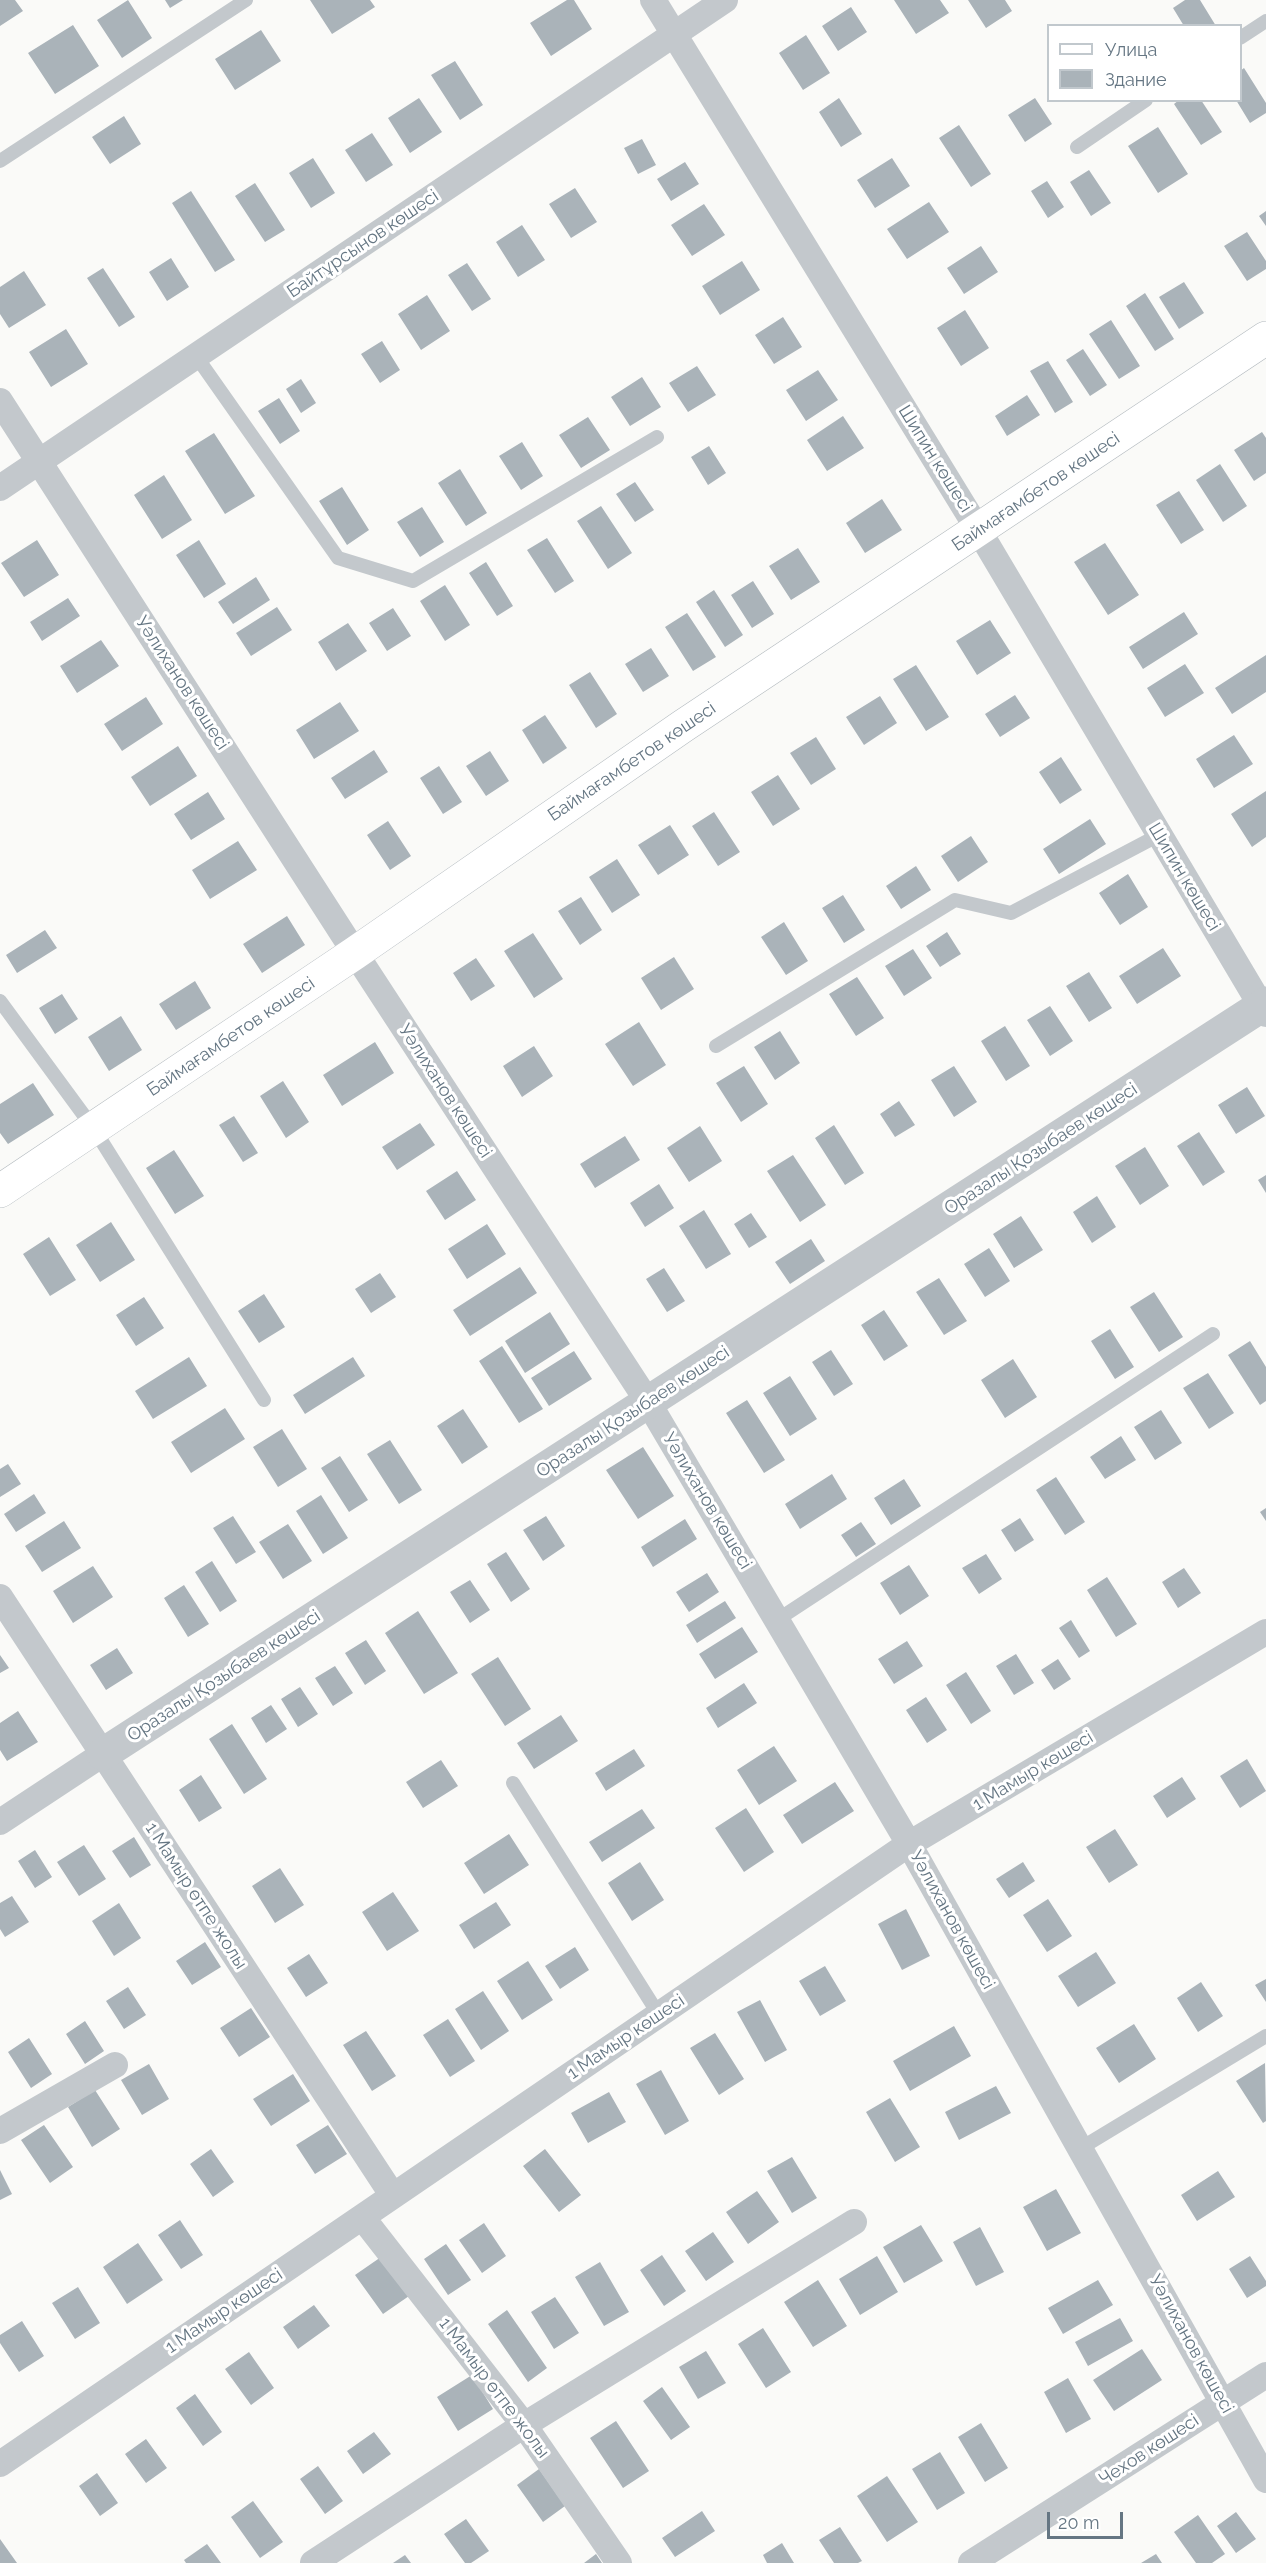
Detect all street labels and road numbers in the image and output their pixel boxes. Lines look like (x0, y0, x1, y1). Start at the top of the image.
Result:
street label: Байтұрсынов көшесі (283, 185, 443, 303)
street label: Шипин көшесі (893, 402, 977, 516)
street label: Баймағамбетов көшесі (948, 428, 1124, 556)
street label: Уәлиханов көшесі (131, 612, 233, 754)
street label: Баймағамбетов көшесі (544, 698, 720, 826)
street label: Шипин көшесі (1143, 819, 1225, 935)
street label: Баймағамбетов көшесі (143, 973, 319, 1101)
street label: Уәлиханов көшесі (394, 1020, 496, 1162)
street label: Оразалы Қозыбаев көшесі (940, 1078, 1142, 1220)
street label: Оразалы Қозыбаев көшесі (532, 1341, 734, 1483)
street label: Уәлиханов көшесі (658, 1429, 756, 1573)
street label: Оразалы Қозыбаев көшесі (123, 1605, 325, 1747)
street label: 1 Мамыр көшесі (969, 1727, 1097, 1815)
street label: 1 Мамыр өтпе жолы (141, 1819, 251, 1973)
street label: Уәлиханов көшесі (905, 1847, 999, 1993)
street label: 1 Мамыр көшесі (563, 1990, 689, 2084)
street label: 1 Мамыр көшесі (161, 2264, 287, 2358)
street label: Уәлиханов көшесі (1144, 2271, 1238, 2417)
street label: 1 Мамыр өтпе жолы (434, 2313, 554, 2463)
street label: Чехов көшесі (1095, 2410, 1203, 2490)

